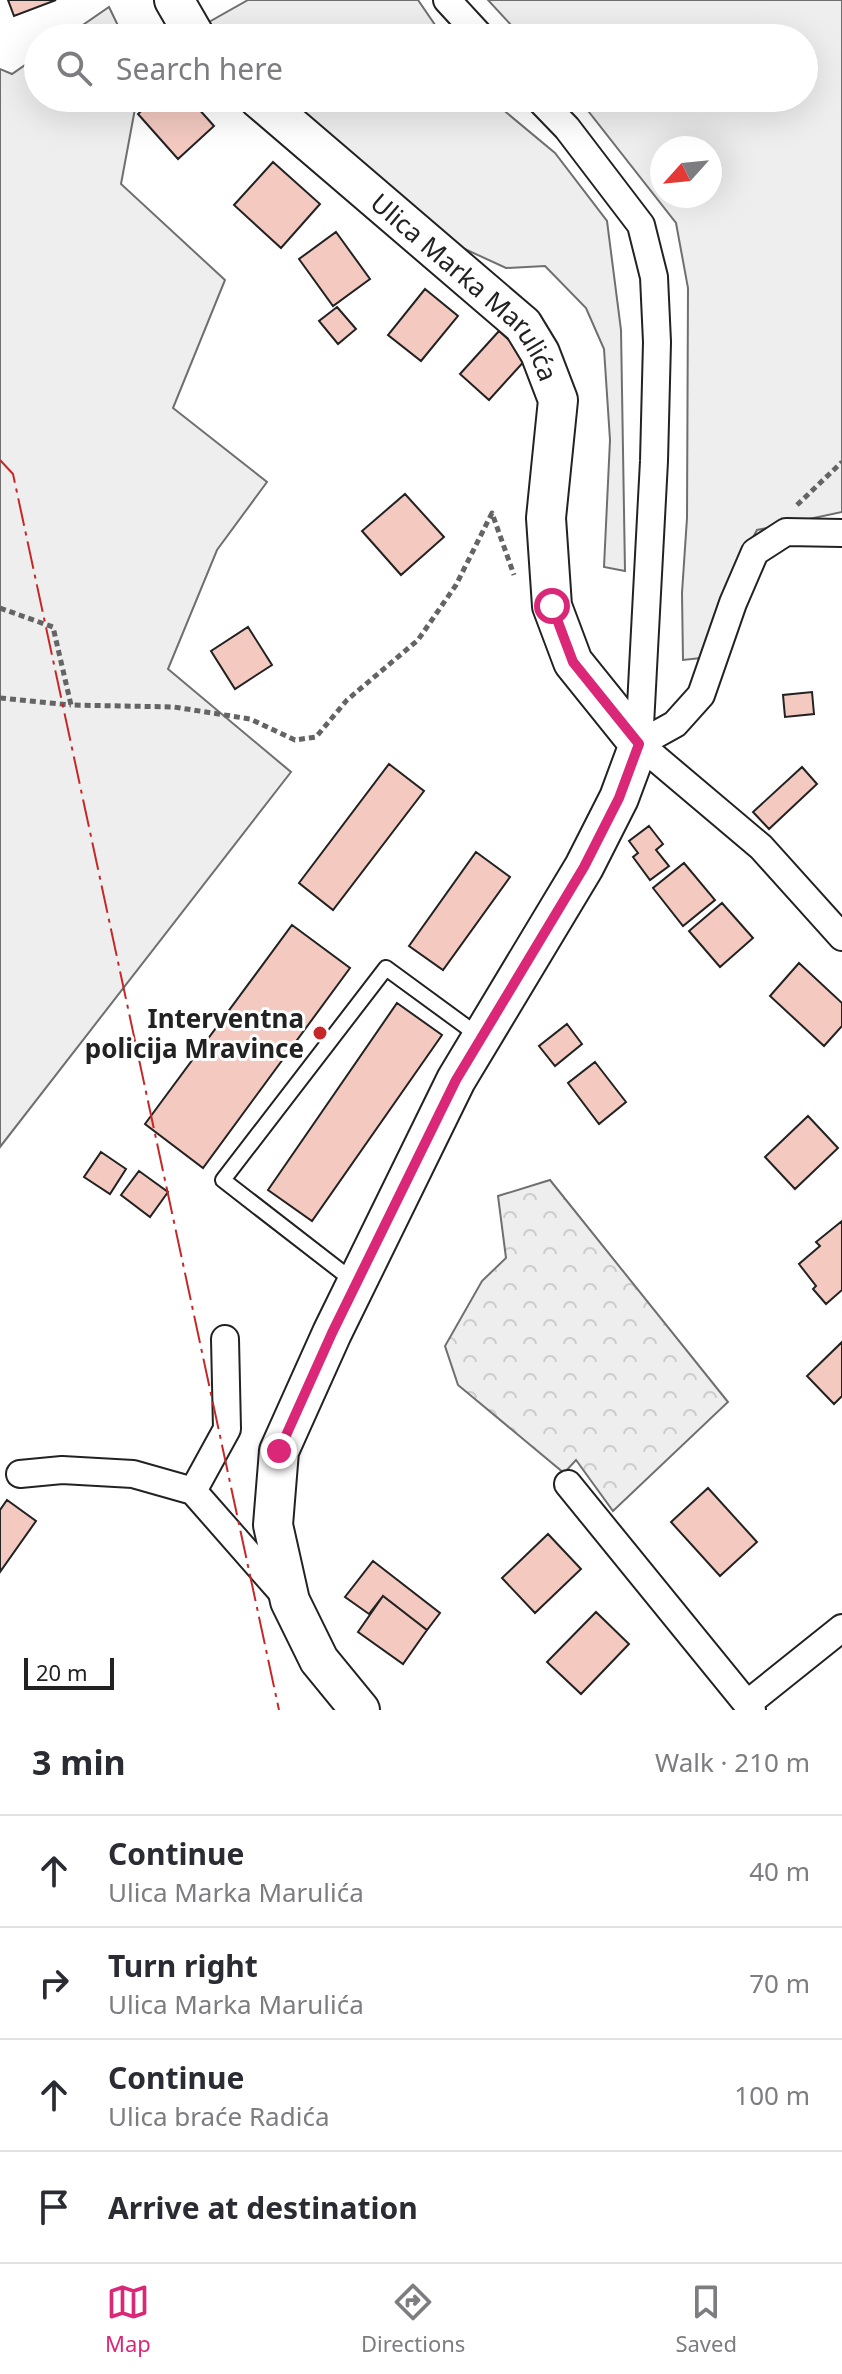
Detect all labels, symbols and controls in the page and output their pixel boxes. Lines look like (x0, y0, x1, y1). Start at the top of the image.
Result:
search box (24, 24, 818, 112)
icon: search (52, 46, 96, 90)
text: Search here (116, 48, 283, 89)
north arrow (650, 136, 722, 208)
street label: Ulica Marka Marulića (363, 185, 567, 386)
route start (534, 588, 570, 624)
place label: Interventna policija Mravince (85, 1000, 304, 1066)
marker: Interventna policija Mravince (311, 1024, 329, 1042)
route end (261, 1433, 297, 1469)
scale bar (24, 1654, 114, 1690)
text: 20 m (36, 1657, 87, 1687)
text: 3 min (32, 1739, 126, 1785)
text: Walk · 210 m (655, 1744, 810, 1780)
text: Continue (108, 1833, 244, 1874)
icon: ahead (32, 1849, 76, 1893)
text: 40 m (749, 1853, 810, 1889)
text: Ulica Marka Marulića (108, 1874, 364, 1910)
text: Turn right (108, 1945, 258, 1986)
icon: right (32, 1961, 76, 2005)
text: 70 m (749, 1965, 810, 2001)
text: Ulica Marka Marulića (108, 1986, 364, 2022)
text: Continue (108, 2057, 244, 2098)
icon: ahead (32, 2073, 76, 2117)
text: 100 m (734, 2077, 810, 2113)
text: Ulica braće Radića (108, 2098, 329, 2134)
icon: arrive (32, 2185, 76, 2229)
text: Arrive at destination (108, 2187, 418, 2228)
tab: Map (105, 2280, 151, 2358)
tab: Directions (361, 2280, 465, 2358)
tab: Saved (675, 2280, 737, 2358)

